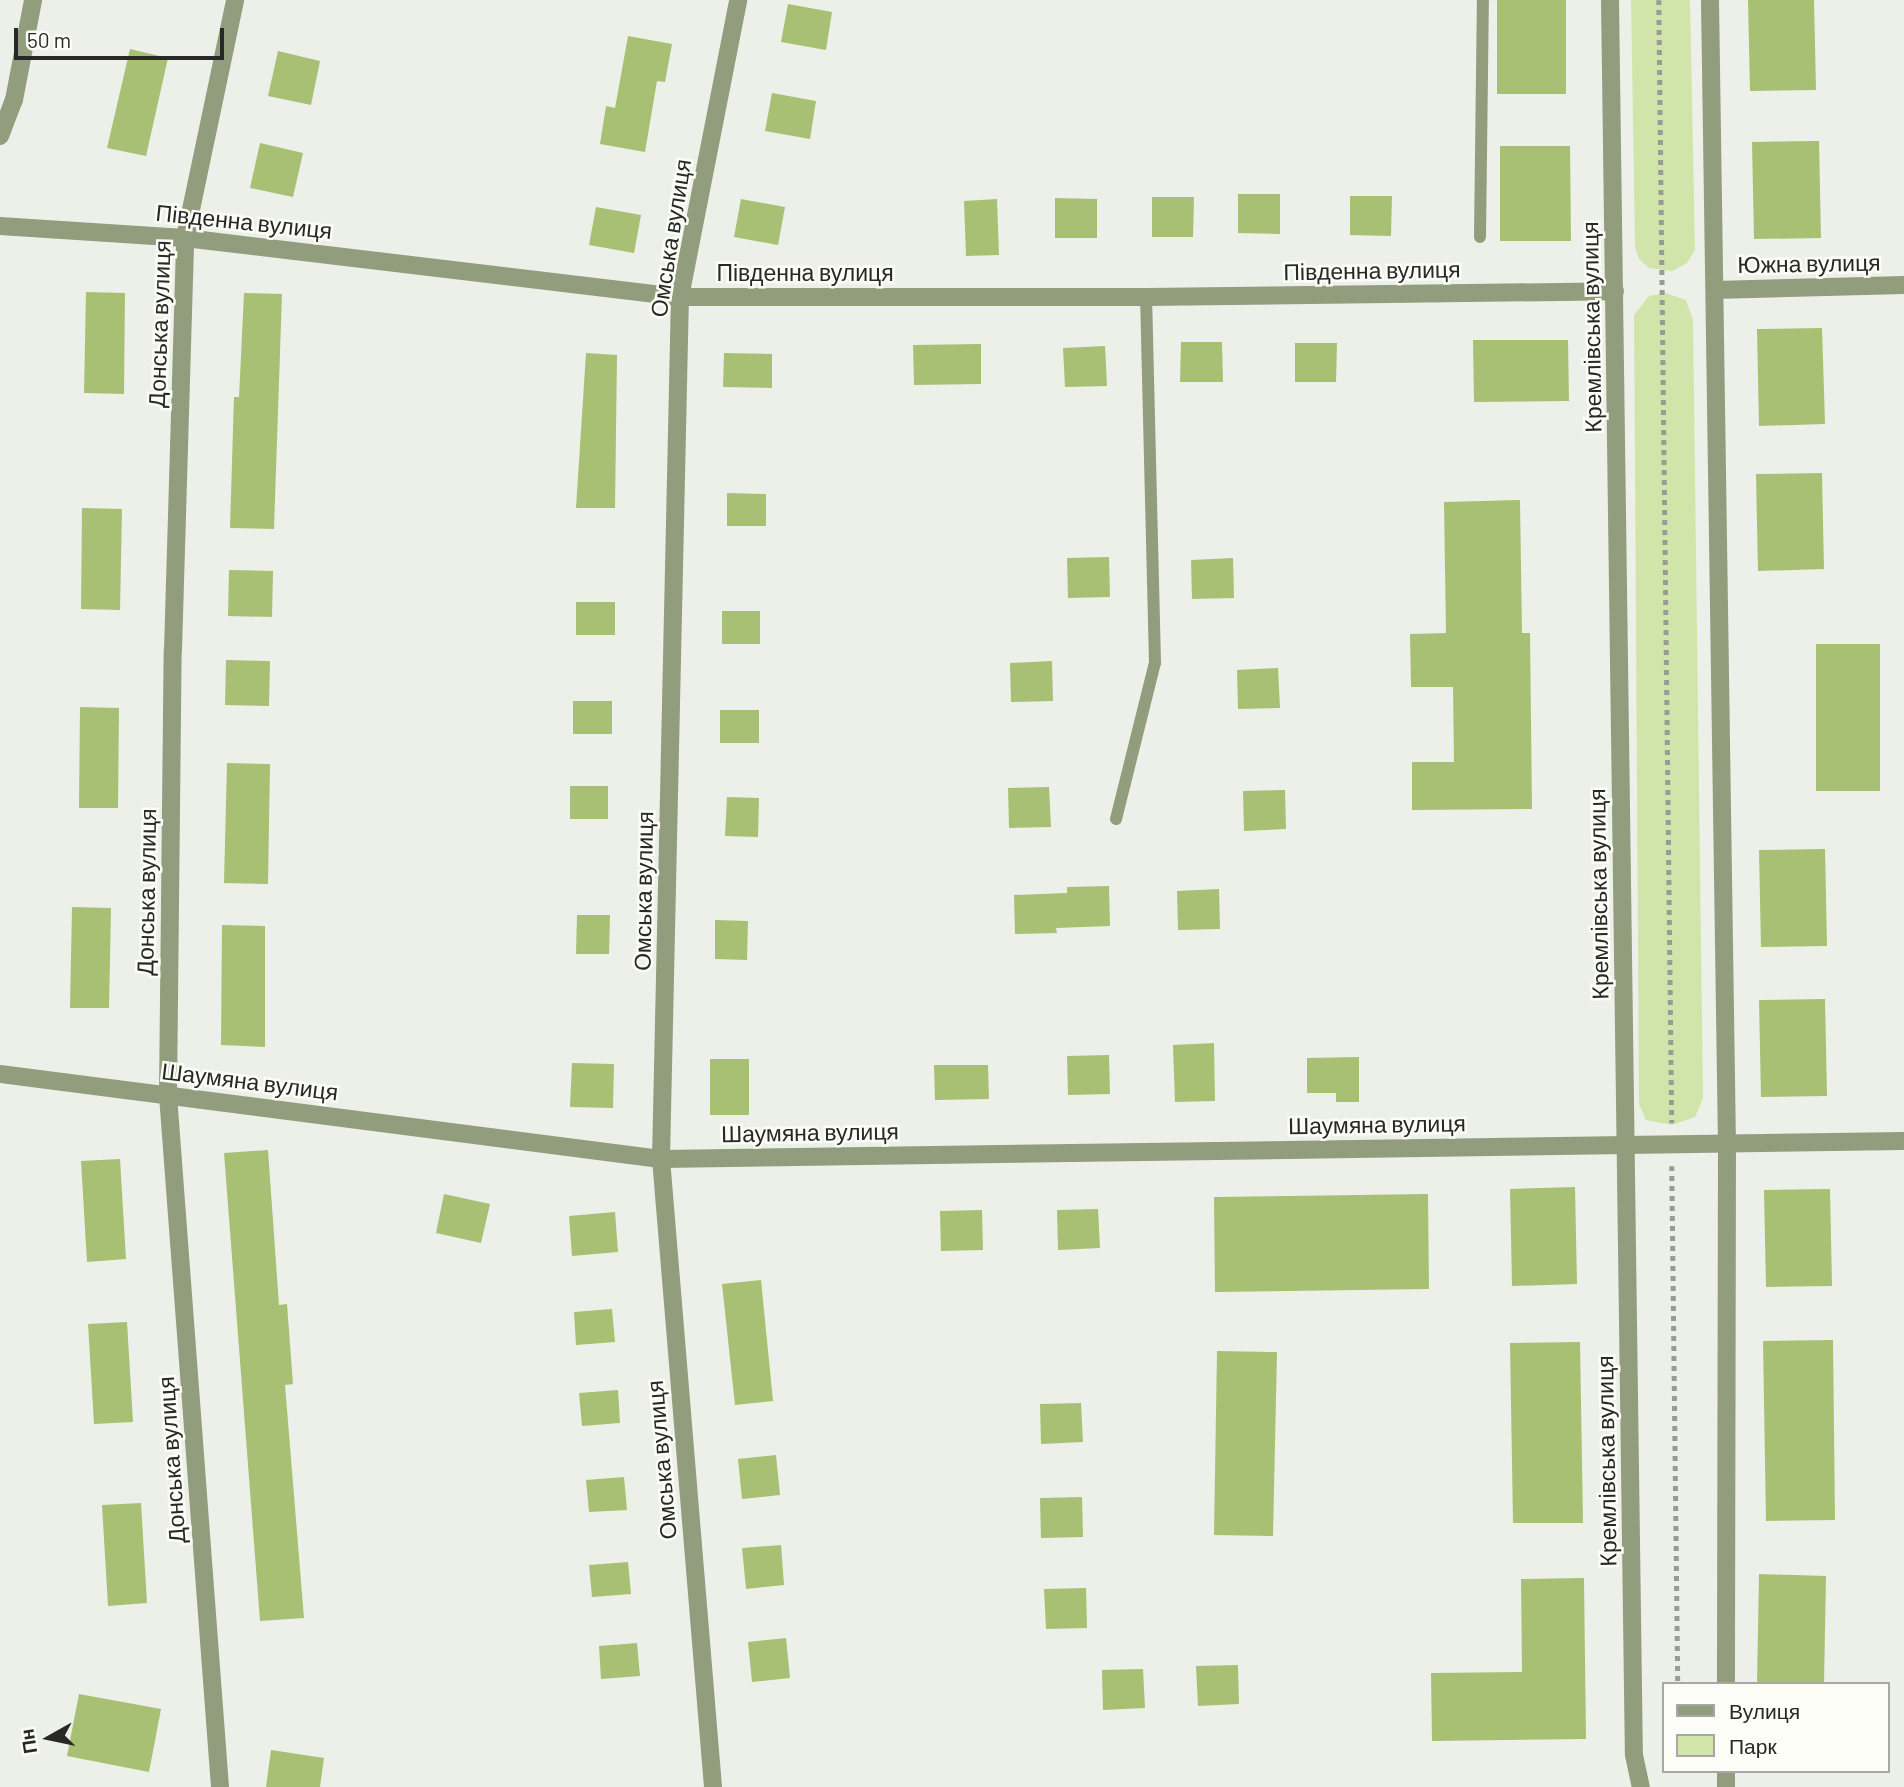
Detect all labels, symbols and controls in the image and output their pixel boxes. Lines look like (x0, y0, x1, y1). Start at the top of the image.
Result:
scale bar (18, 14, 228, 58)
text: 50 m (27, 27, 71, 52)
street label: Омська вулиця (644, 157, 696, 319)
street label: Південна вулиця (154, 198, 334, 244)
street label: Кремлівська вулиця (1575, 221, 1607, 433)
street label: Донська вулиця (142, 240, 176, 408)
street label: Южна вулиця (1737, 248, 1881, 278)
street label: Південна вулиця (1283, 255, 1461, 285)
street label: Південна вулиця (716, 258, 894, 286)
street label: Кремлівська вулиця (1582, 788, 1614, 1000)
street label: Донська вулиця (131, 808, 161, 976)
street label: Омська вулиця (628, 811, 658, 971)
street label: Шаумяна вулиця (160, 1056, 340, 1106)
street label: Шаумяна вулиця (1288, 1109, 1466, 1139)
street label: Шаумяна вулиця (721, 1117, 899, 1147)
street label: Кремлівська вулиця (1590, 1355, 1622, 1567)
street label: Донська вулиця (151, 1376, 191, 1544)
street label: Омська вулиця (640, 1379, 682, 1541)
legend (1662, 1682, 1890, 1773)
text: Вулиця (1729, 1698, 1800, 1723)
north arrow (14, 1703, 84, 1773)
text: Пн (14, 1727, 41, 1756)
text: Парк (1729, 1733, 1777, 1758)

